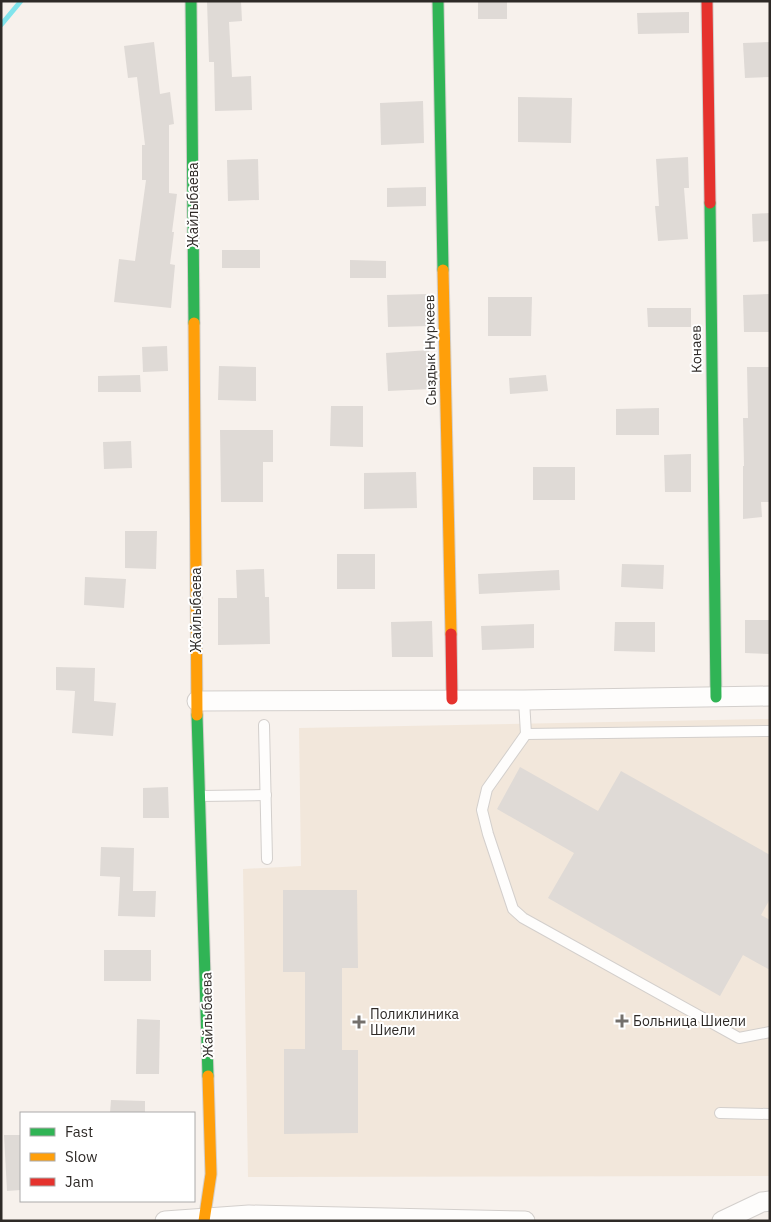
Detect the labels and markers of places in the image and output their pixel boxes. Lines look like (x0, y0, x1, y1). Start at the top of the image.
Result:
place label: Поликлиника Шиели (370, 1005, 459, 1039)
place label: Больница Шиели (633, 1012, 746, 1030)
marker: Больница Шиели (615, 1014, 629, 1028)
marker: Поликлиника Шиели (352, 1015, 366, 1029)

